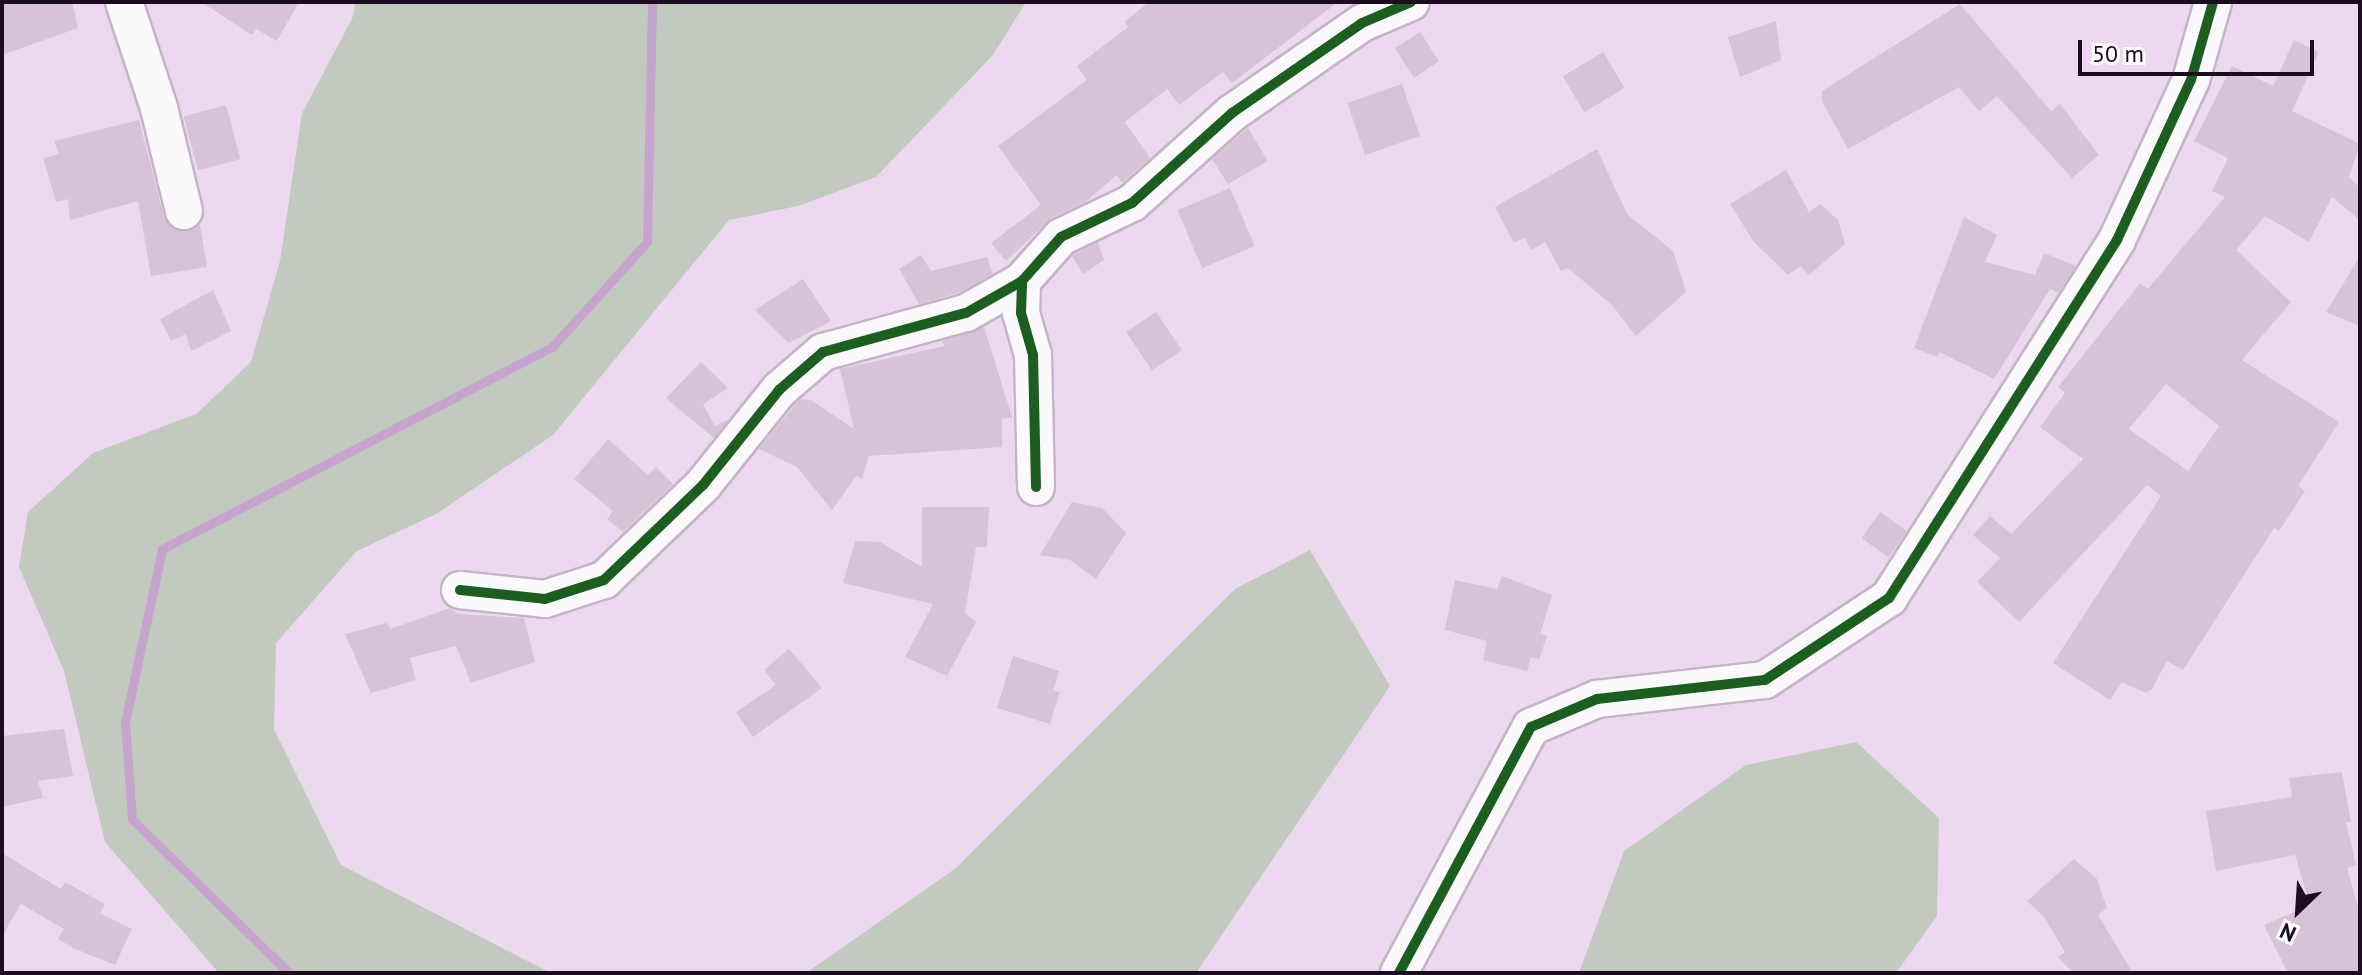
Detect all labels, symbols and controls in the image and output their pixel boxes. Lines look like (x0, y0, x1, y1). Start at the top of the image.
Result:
scale bar (2082, 24, 2318, 74)
text: 50 m (2092, 38, 2144, 69)
north arrow (2258, 871, 2338, 951)
text: N (2275, 917, 2300, 948)

